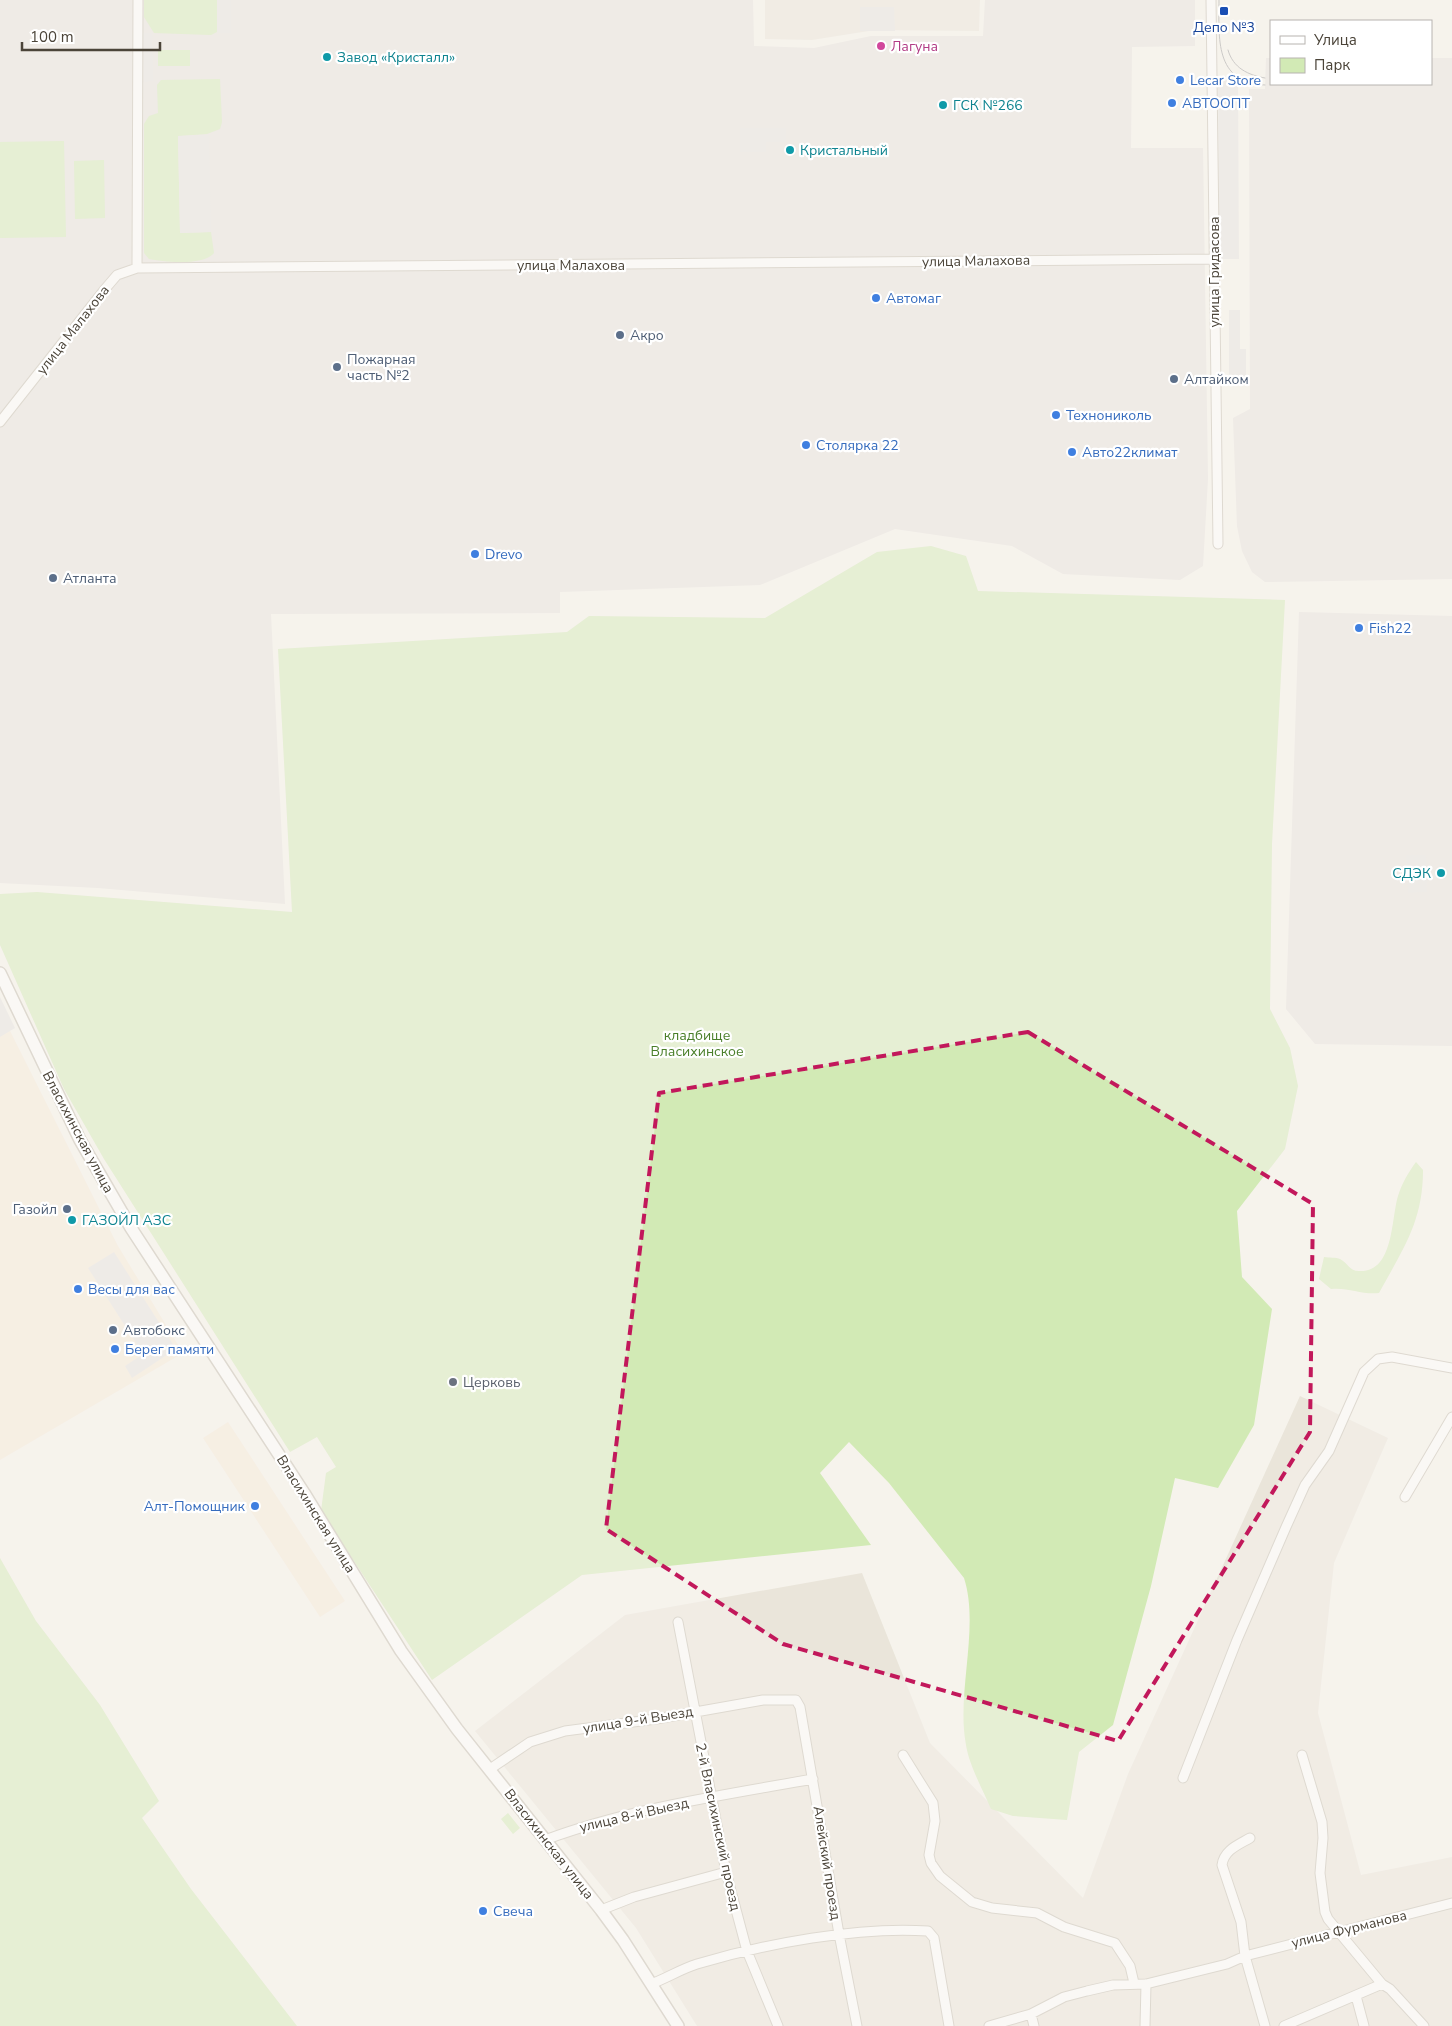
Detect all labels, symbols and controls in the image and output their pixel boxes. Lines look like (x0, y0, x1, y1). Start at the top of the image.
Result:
marker: Депо №3 (1218, 5, 1230, 17)
place label: Депо №3 (1193, 18, 1255, 37)
scale bar (22, 20, 160, 52)
legend (1270, 20, 1432, 85)
text: 100 m (30, 27, 74, 47)
text: Улица (1313, 30, 1357, 50)
place label: Лагуна (891, 37, 938, 56)
marker: Лагуна (875, 40, 887, 52)
place label: Завод «Кристалл» (337, 48, 455, 67)
marker: Завод «Кристалл» (321, 51, 333, 63)
text: Парк (1314, 55, 1350, 75)
place label: Lecar Store (1190, 71, 1261, 90)
marker: Lecar Store (1174, 74, 1186, 86)
place label: АВТООПТ (1182, 94, 1250, 113)
place label: ГСК №266 (953, 96, 1023, 115)
marker: АВТООПТ (1166, 97, 1178, 109)
marker: ГСК №266 (937, 99, 949, 111)
place label: Кристальный (800, 141, 888, 160)
marker: Кристальный (784, 144, 796, 156)
street label: улица Гридасова (1205, 216, 1224, 328)
street label: улица Малахова (922, 251, 1030, 271)
street label: улица Малахова (517, 256, 625, 275)
street label: улица Малахова (32, 282, 114, 378)
place label: Автомаг (886, 289, 941, 308)
marker: Автомаг (870, 292, 882, 304)
place label: Акро (630, 326, 664, 345)
marker: Акро (614, 329, 626, 341)
place label: Пожарная часть №2 (347, 350, 416, 385)
marker: Пожарная часть №2 (331, 361, 343, 373)
place label: Алтайком (1184, 370, 1249, 389)
marker: Алтайком (1168, 373, 1180, 385)
place label: Технониколь (1066, 406, 1152, 425)
marker: Технониколь (1050, 409, 1062, 421)
place label: Столярка 22 (816, 436, 899, 455)
marker: Столярка 22 (800, 439, 812, 451)
place label: Авто22климат (1082, 443, 1178, 462)
marker: Авто22климат (1066, 446, 1078, 458)
place label: Drevo (485, 545, 523, 564)
marker: Drevo (469, 548, 481, 560)
place label: Атланта (63, 569, 117, 588)
marker: Атланта (47, 572, 59, 584)
place label: Fish22 (1369, 619, 1411, 638)
marker: Fish22 (1353, 622, 1365, 634)
place label: СДЭК (1392, 864, 1431, 883)
marker: СДЭК (1435, 867, 1447, 879)
park label: кладбище Власихинское (650, 1026, 744, 1061)
street label: Власихинская улица (38, 1068, 118, 1196)
place label: Газойл (13, 1200, 57, 1219)
marker: Газойл (61, 1203, 73, 1215)
place label: ГАЗОЙЛ АЗС (82, 1211, 171, 1230)
marker: ГАЗОЙЛ АЗС (66, 1214, 78, 1226)
place label: Весы для вас (88, 1280, 175, 1299)
marker: Весы для вас (72, 1283, 84, 1295)
place label: Автобокс (123, 1321, 185, 1340)
marker: Автобокс (107, 1324, 119, 1336)
place label: Берег памяти (125, 1340, 214, 1359)
marker: Берег памяти (109, 1343, 121, 1355)
place label: Церковь (463, 1373, 520, 1392)
marker: Церковь (447, 1376, 459, 1388)
street label: Власихинская улица (272, 1452, 360, 1576)
place label: Алт-Помощник (144, 1497, 246, 1516)
marker: Алт-Помощник (249, 1500, 261, 1512)
street label: улица 9-й Выезд (581, 1702, 695, 1738)
street label: 2-й Власихинский проезд (691, 1741, 745, 1913)
street label: Власихинская улица (500, 1785, 598, 1903)
street label: улица 8-й Выезд (578, 1793, 690, 1837)
street label: Алейский проезд (809, 1805, 845, 1921)
place label: Свеча (493, 1902, 533, 1921)
marker: Свеча (477, 1905, 489, 1917)
street label: улица Фурманова (1289, 1905, 1409, 1953)

